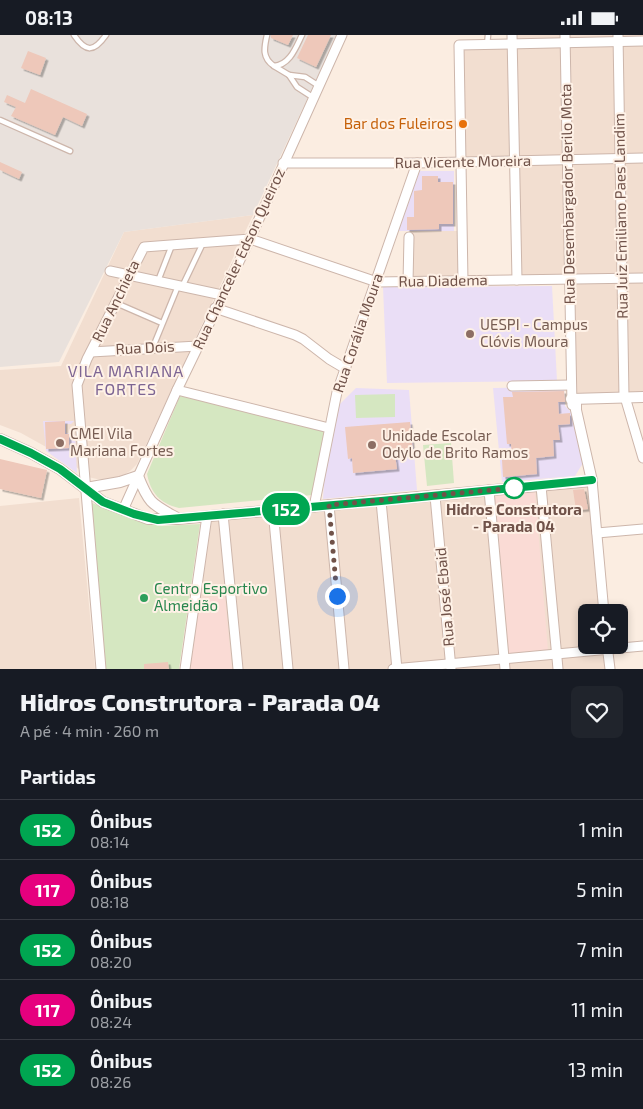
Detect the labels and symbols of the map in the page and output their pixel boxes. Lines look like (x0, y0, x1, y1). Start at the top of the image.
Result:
street label: Rua Desembargador Berilo Mota (556, 84, 578, 305)
street label: Rua Juiz Emiliano Paes Landim (609, 113, 631, 319)
place label: Bar dos Fuleiros (344, 114, 453, 132)
marker: Bar dos Fuleiros (457, 118, 469, 130)
street label: Rua Vicente Moreira (395, 151, 531, 171)
street label: Rua Chanceler Edson Queiroz (188, 165, 289, 353)
street label: Rua Anchieta (88, 257, 143, 344)
street label: Rua Diadema (398, 270, 488, 290)
street label: Rua Corália Moura (328, 271, 386, 395)
place label: UESPI - Campus Clóvis Moura (480, 315, 588, 350)
marker: UESPI - Campus Clóvis Moura (464, 328, 476, 340)
street label: Rua Dois (115, 336, 175, 358)
district label: VILA MARIANA FORTES (68, 361, 184, 398)
place label: CMEI Vila Mariana Fortes (70, 424, 173, 459)
place label: Unidade Escolar Odylo de Brito Ramos (382, 426, 528, 461)
marker: CMEI Vila Mariana Fortes (54, 437, 66, 449)
marker: Unidade Escolar Odylo de Brito Ramos (366, 439, 378, 451)
marker: Hidros Construtora - Parada 04 (503, 477, 525, 499)
line badge: 152 (257, 493, 315, 525)
place label: Hidros Construtora - Parada 04 (446, 500, 582, 535)
street label: Rua José Ebaid (431, 547, 457, 647)
place label: Centro Esportivo Almeidão (154, 579, 268, 614)
your location (325, 584, 350, 609)
marker: Centro Esportivo Almeidão (138, 592, 150, 604)

